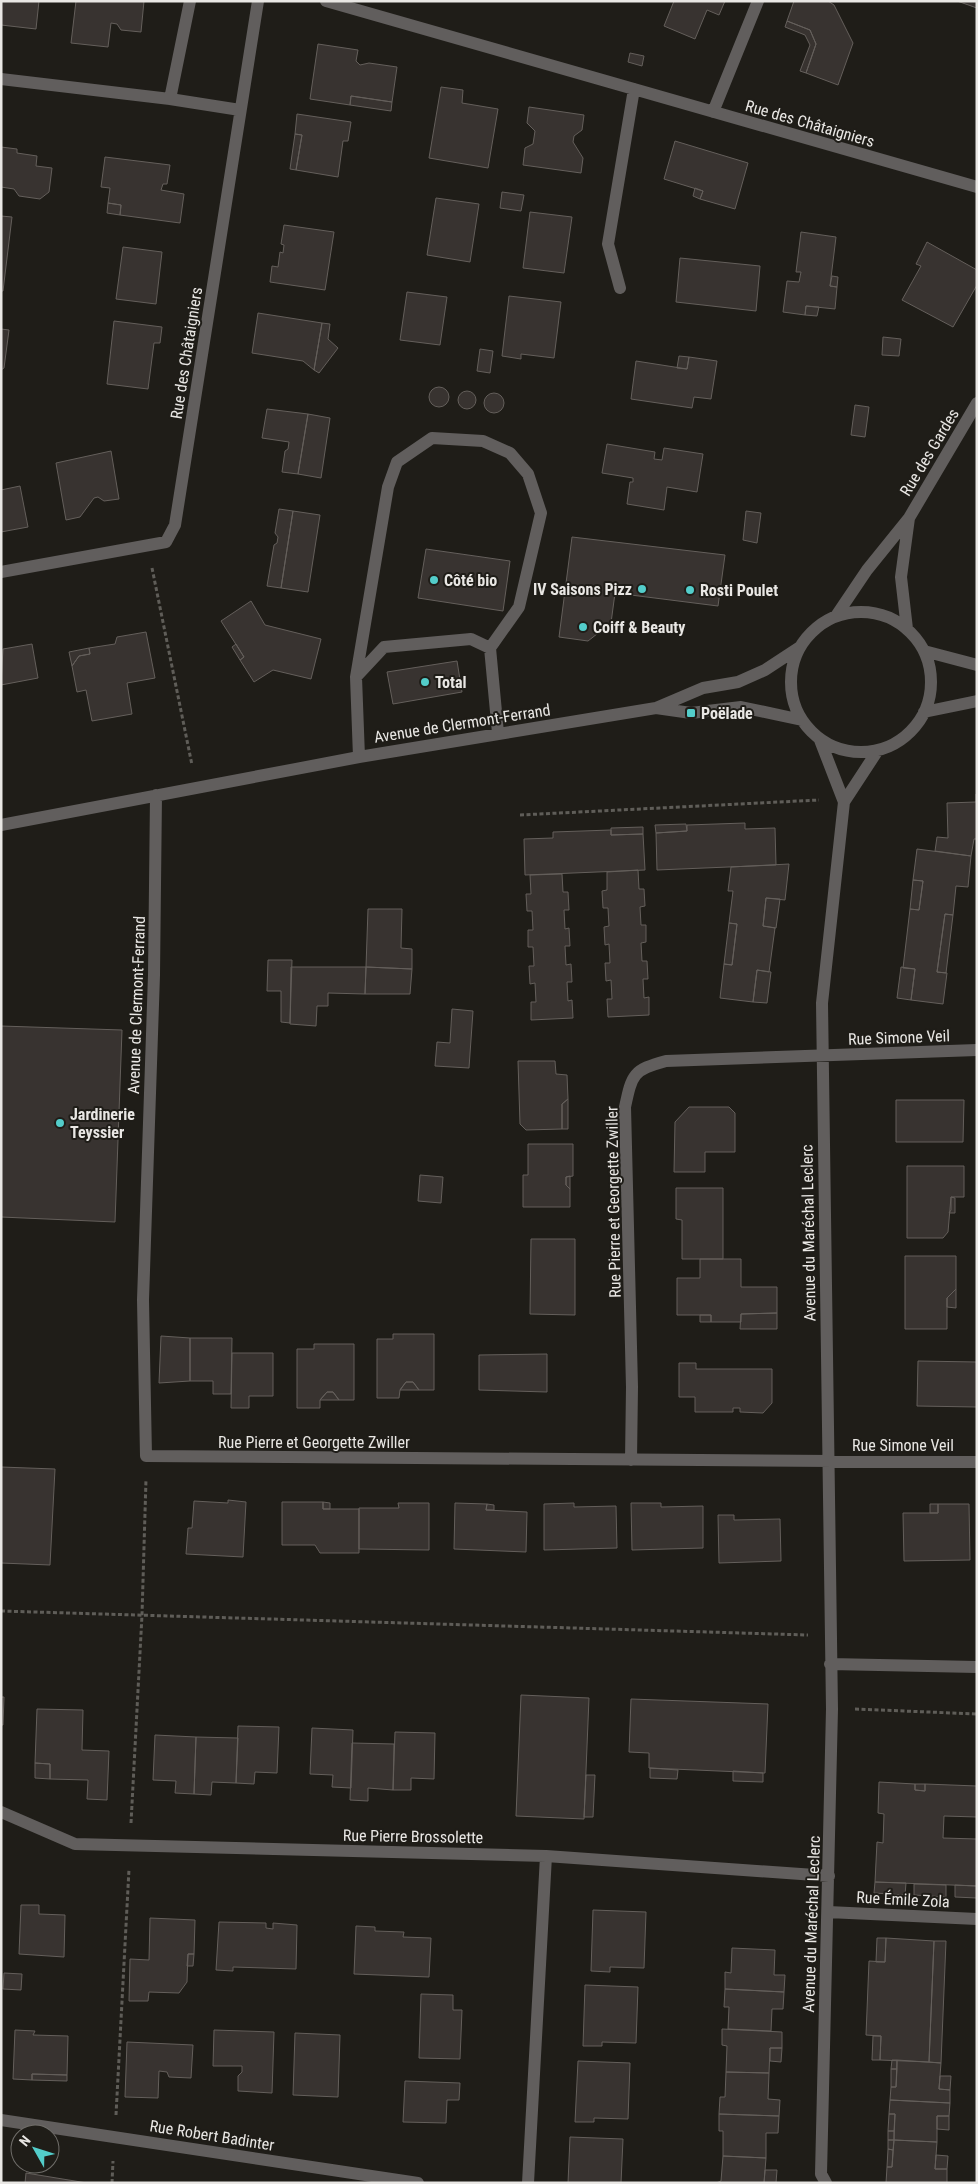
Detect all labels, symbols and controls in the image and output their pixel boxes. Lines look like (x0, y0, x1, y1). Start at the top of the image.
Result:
street label: Rue des Châtaigniers (743, 96, 877, 151)
street label: Rue des Châtaigniers (167, 286, 206, 420)
street label: Rue des Gardes (896, 405, 963, 499)
place label: Côté bio (444, 571, 497, 590)
marker: Côté bio (428, 574, 440, 586)
place label: IV Saisons Pizz (533, 580, 632, 599)
place label: Rosti Poulet (700, 581, 778, 600)
marker: IV Saisons Pizz (636, 583, 648, 595)
marker: Rosti Poulet (684, 584, 696, 596)
place label: Coiff & Beauty (593, 618, 685, 637)
marker: Coiff & Beauty (577, 621, 589, 633)
place label: Total (435, 673, 467, 692)
marker: Total (419, 676, 431, 688)
street label: Avenue de Clermont-Ferrand (373, 700, 552, 747)
place label: Poëlade (701, 704, 753, 723)
marker: Poëlade (685, 707, 697, 719)
street label: Avenue de Clermont-Ferrand (124, 916, 149, 1094)
street label: Rue Simone Veil (848, 1026, 950, 1049)
place label: Jardinerie Teyssier (70, 1105, 135, 1142)
street label: Rue Pierre et Georgette Zwiller (602, 1106, 625, 1298)
marker: Jardinerie Teyssier (54, 1117, 66, 1129)
street label: Avenue du Maréchal Leclerc (797, 1144, 820, 1322)
street label: Rue Pierre et Georgette Zwiller (218, 1433, 410, 1452)
street label: Rue Simone Veil (852, 1436, 954, 1455)
street label: Rue Pierre Brossolette (343, 1826, 483, 1847)
street label: Avenue du Maréchal Leclerc (799, 1835, 824, 2013)
street label: Rue Émile Zola (856, 1888, 950, 1911)
street label: Rue Robert Badinter (148, 2116, 276, 2155)
north arrow (10, 2124, 60, 2174)
text: N (16, 2132, 34, 2149)

